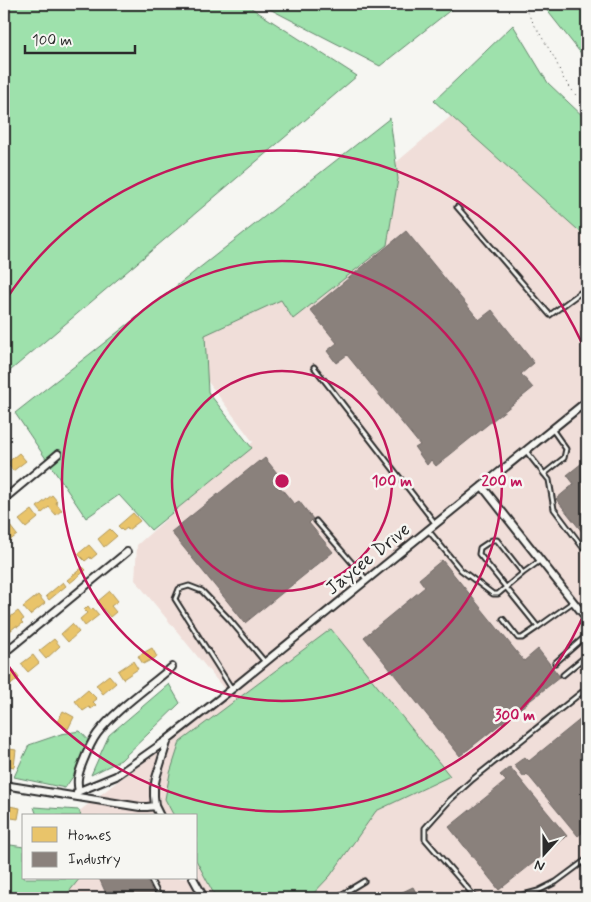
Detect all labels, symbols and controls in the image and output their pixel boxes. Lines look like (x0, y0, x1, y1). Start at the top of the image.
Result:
scale bar (25, 22, 135, 54)
text: 100 m (32, 31, 72, 51)
centre of rings (273, 472, 291, 490)
text: 100 m (372, 472, 412, 492)
text: 200 m (482, 472, 523, 492)
street label: Jaycee Drive (320, 517, 416, 601)
text: 300 m (495, 706, 535, 726)
legend (22, 814, 198, 880)
text: Homes (68, 826, 111, 846)
north arrow (518, 830, 568, 880)
text: Industry (68, 850, 121, 870)
text: N (532, 855, 547, 875)

